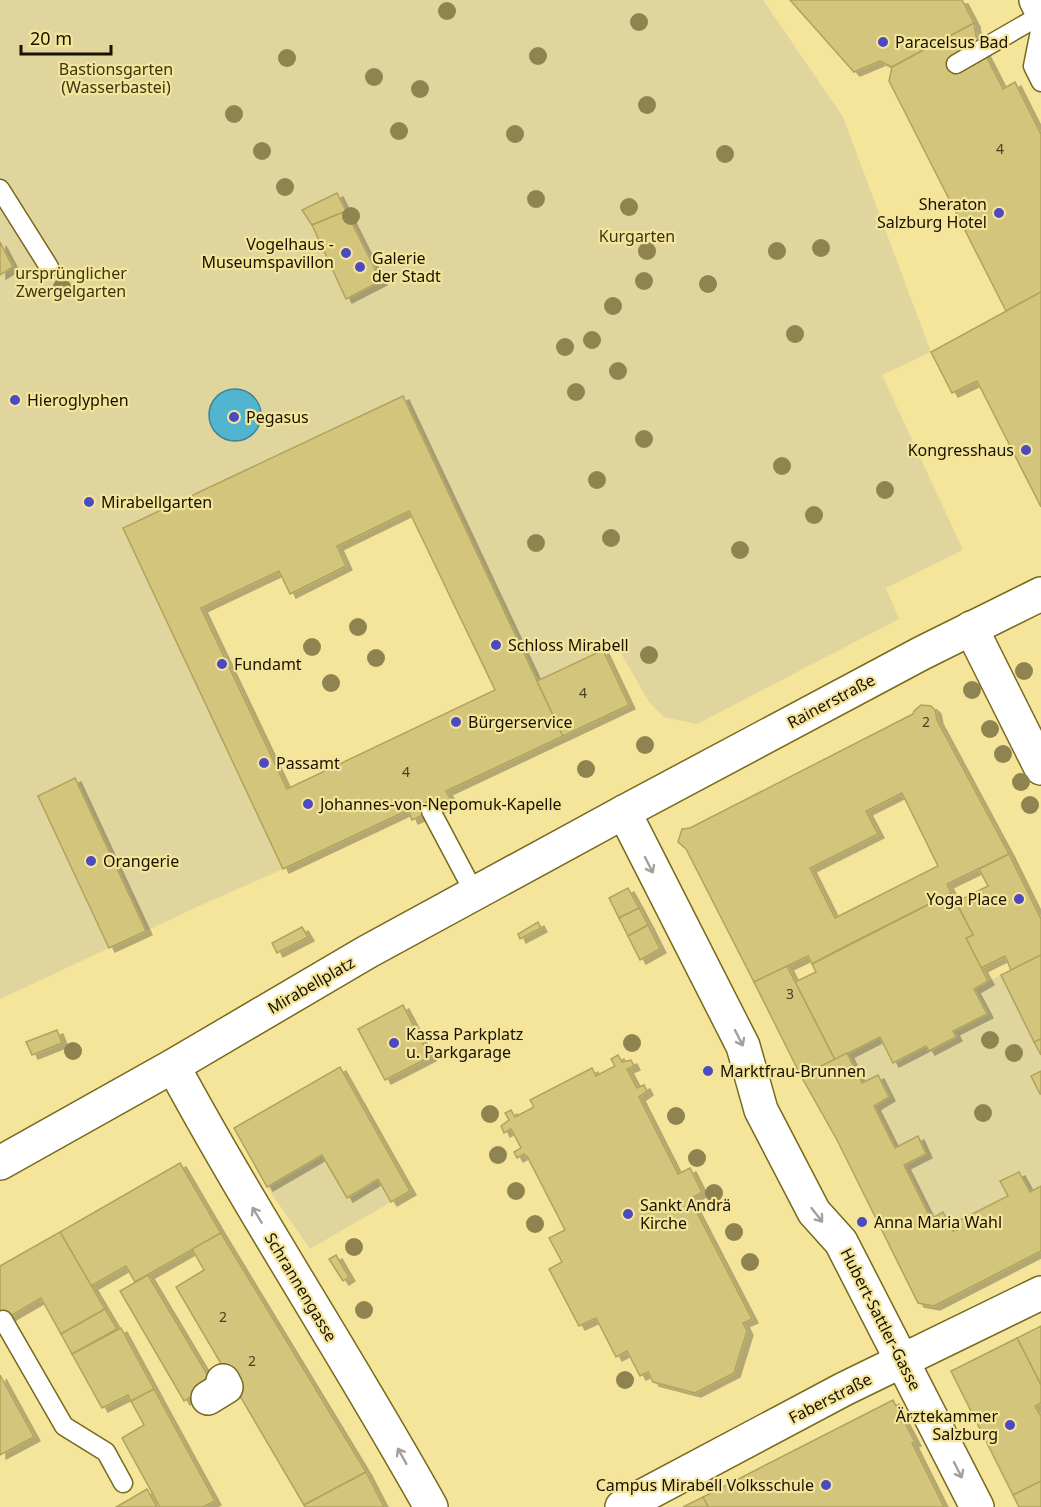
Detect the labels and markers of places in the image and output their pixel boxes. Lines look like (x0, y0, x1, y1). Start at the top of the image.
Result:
place label: Paracelsus Bad (895, 31, 1008, 53)
marker: Paracelsus Bad (876, 35, 890, 49)
place label: Sheraton Salzburg Hotel (877, 193, 987, 233)
marker: Sheraton Salzburg Hotel (992, 206, 1006, 220)
place label: Vogelhaus - Museumspavillon (202, 233, 334, 273)
marker: Vogelhaus - Museumspavillon (339, 246, 353, 260)
place label: Galerie der Stadt (372, 247, 441, 287)
marker: Galerie der Stadt (353, 260, 367, 274)
place label: Hieroglyphen (27, 389, 129, 411)
marker: Hieroglyphen (8, 393, 22, 407)
place label: Pegasus (246, 406, 309, 428)
marker: Pegasus (227, 410, 241, 424)
place label: Kongresshaus (908, 439, 1014, 461)
marker: Kongresshaus (1019, 443, 1033, 457)
place label: Mirabellgarten (101, 491, 212, 513)
marker: Mirabellgarten (82, 495, 96, 509)
place label: Schloss Mirabell (508, 634, 629, 656)
marker: Schloss Mirabell (489, 638, 503, 652)
place label: Fundamt (234, 653, 302, 675)
marker: Fundamt (215, 657, 229, 671)
place label: Bürgerservice (468, 711, 572, 733)
marker: Bürgerservice (449, 715, 463, 729)
place label: Passamt (276, 752, 340, 774)
marker: Passamt (257, 756, 271, 770)
place label: Johannes-von-Nepomuk-Kapelle (318, 793, 562, 815)
marker: Johannes-von-Nepomuk-Kapelle (301, 797, 315, 811)
place label: Orangerie (103, 850, 179, 872)
marker: Orangerie (84, 854, 98, 868)
place label: Yoga Place (927, 888, 1007, 910)
marker: Yoga Place (1012, 892, 1026, 906)
place label: Kassa Parkplatz u. Parkgarage (406, 1023, 523, 1063)
marker: Kassa Parkplatz u. Parkgarage (387, 1036, 401, 1050)
place label: Marktfrau-Brunnen (720, 1060, 866, 1082)
marker: Marktfrau-Brunnen (701, 1064, 715, 1078)
place label: Sankt Andrä Kirche (640, 1194, 731, 1234)
marker: Sankt Andrä Kirche (621, 1207, 635, 1221)
place label: Anna Maria Wahl (874, 1211, 1002, 1233)
marker: Anna Maria Wahl (855, 1215, 869, 1229)
place label: Ärztekammer Salzburg (896, 1405, 998, 1445)
marker: Ärztekammer Salzburg (1003, 1418, 1017, 1432)
place label: Campus Mirabell Volksschule (596, 1474, 814, 1496)
marker: Campus Mirabell Volksschule (819, 1478, 833, 1492)

